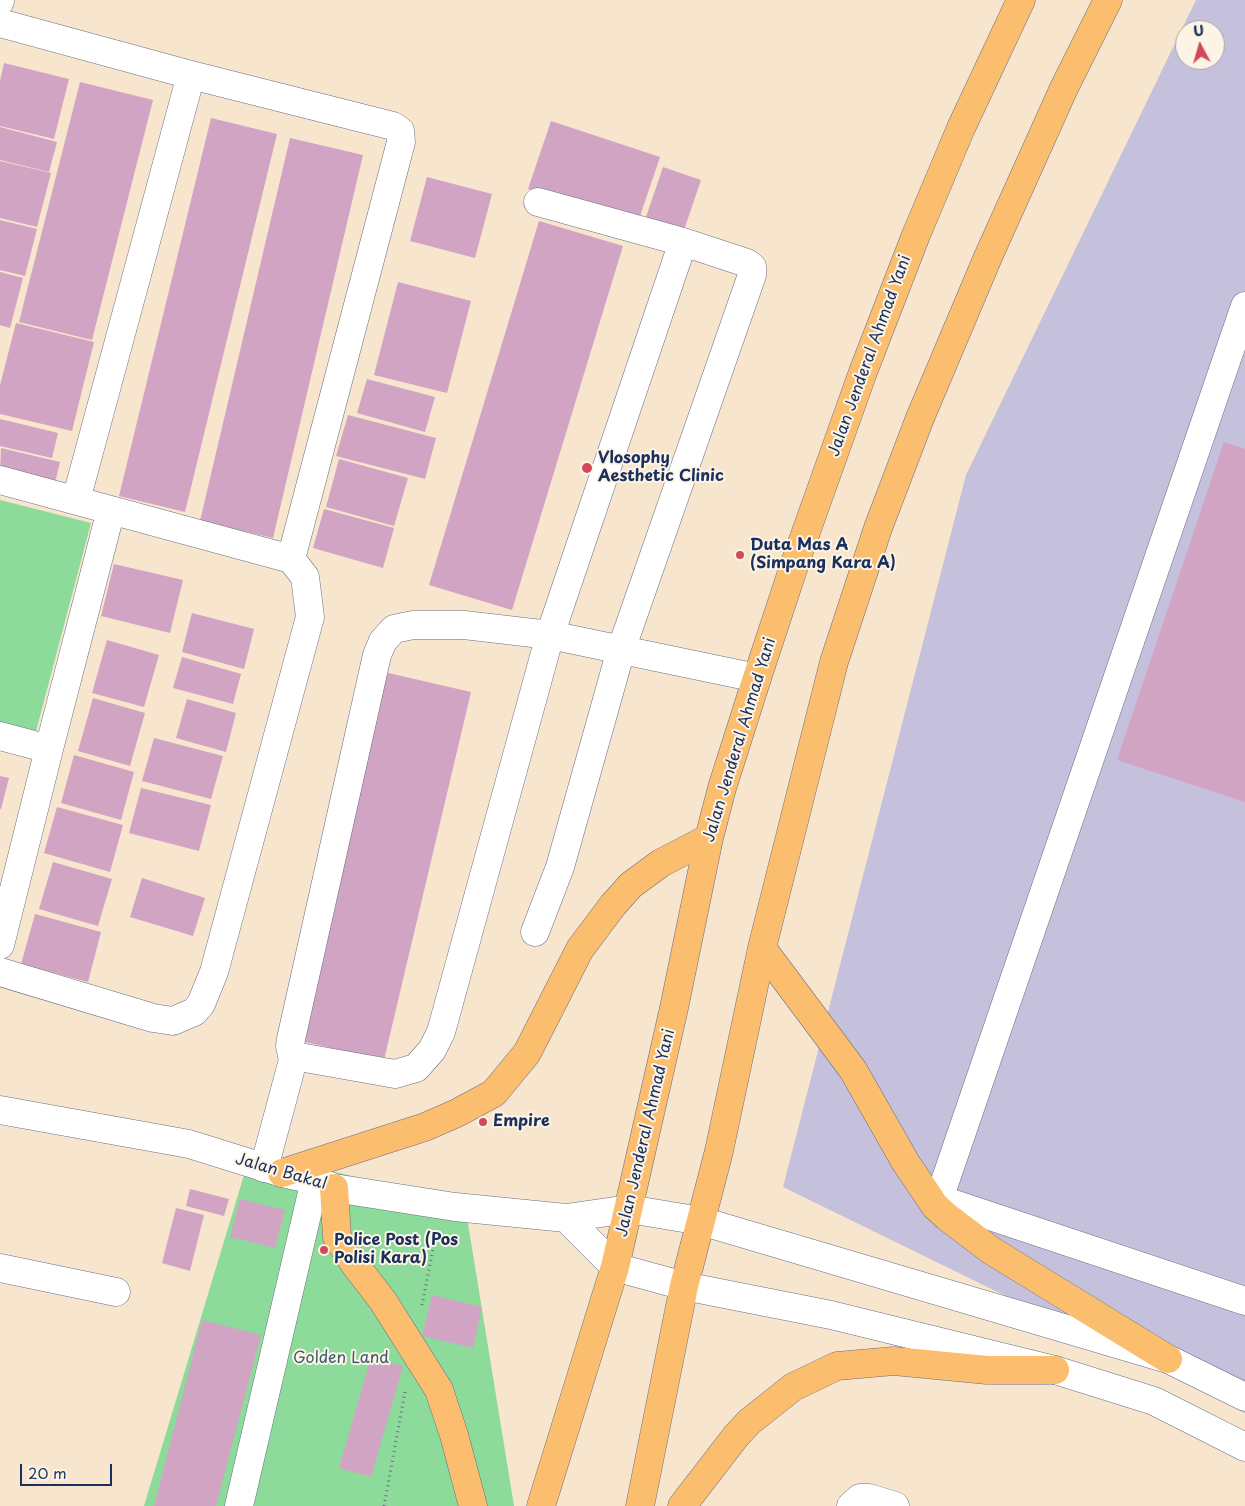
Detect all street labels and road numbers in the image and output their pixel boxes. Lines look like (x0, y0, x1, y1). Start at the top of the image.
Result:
street label: Jalan Jenderal Ahmad Yani (825, 253, 915, 459)
street label: Jalan Jenderal Ahmad Yani (700, 635, 780, 845)
street label: Jalan Jenderal Ahmad Yani (613, 1027, 679, 1239)
street label: Jalan Bakal (233, 1150, 329, 1194)

